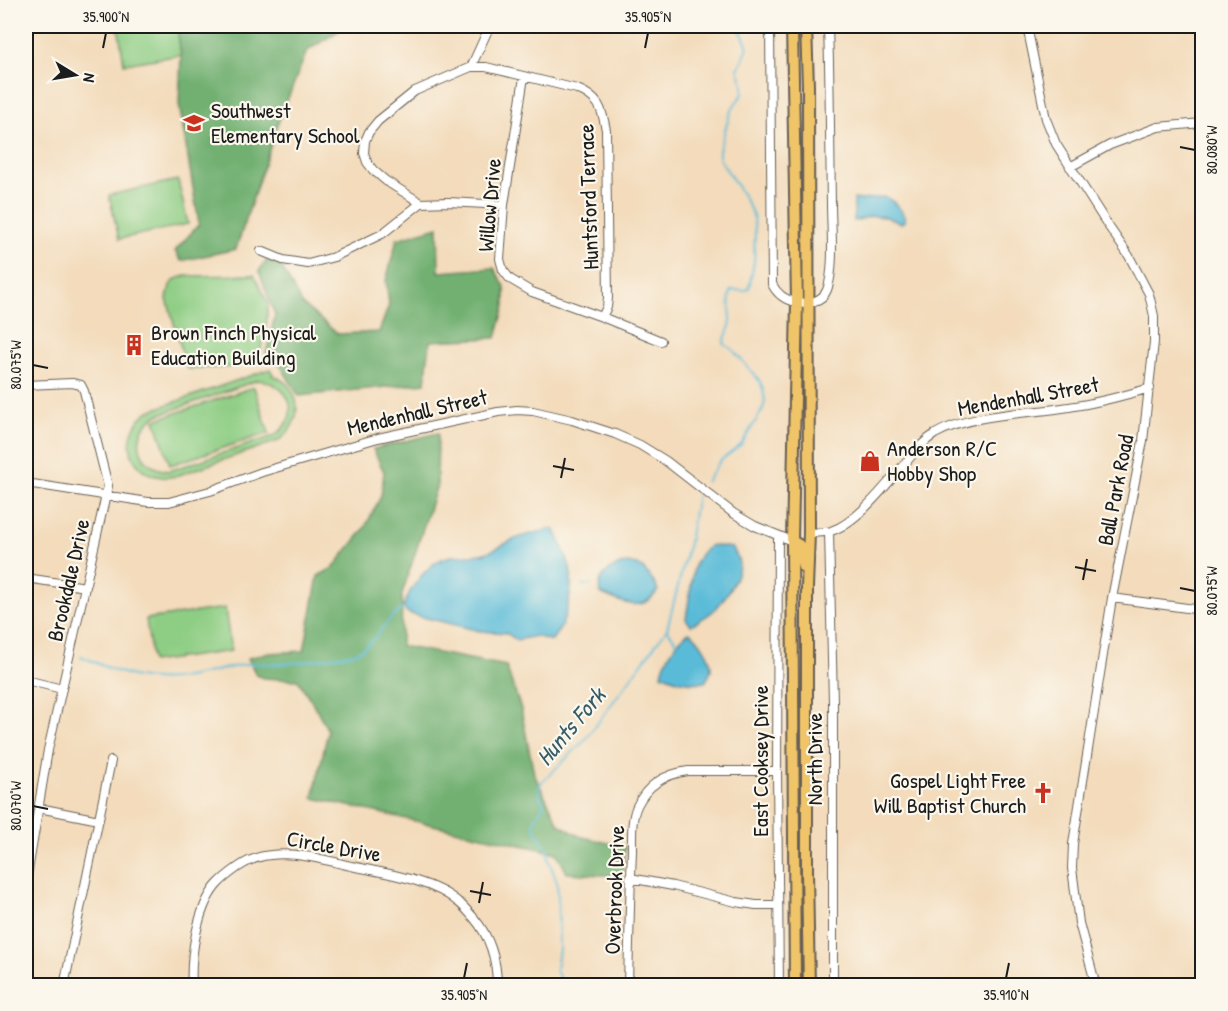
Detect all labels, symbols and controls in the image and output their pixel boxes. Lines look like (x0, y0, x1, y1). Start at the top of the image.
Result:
text: 35.900°N (83, 6, 129, 27)
text: 35.905°N (625, 6, 671, 27)
north arrow (45, 45, 105, 105)
text: N (78, 72, 101, 85)
place label: Southwest Elementary School (211, 95, 360, 150)
school or university icon: Southwest Elementary School (182, 111, 206, 135)
street label: Huntsford Terrace (570, 123, 606, 270)
text: 80.080°W (1201, 125, 1222, 175)
street label: Willow Drive (470, 157, 508, 253)
place label: Brown Finch Physical Education Building (151, 317, 316, 372)
building icon: Brown Finch Physical Education Building (122, 333, 146, 357)
text: 80.075°W (5, 339, 26, 390)
street label: Mendenhall Street (955, 369, 1101, 423)
street label: Mendenhall Street (344, 381, 490, 443)
street label: Ball Park Road (1090, 432, 1141, 548)
place label: Anderson R/C Hobby Shop (887, 433, 997, 488)
shop icon: Anderson R/C Hobby Shop (858, 449, 882, 473)
street label: Brookdale Drive (39, 516, 97, 644)
text: 80.075°W (1201, 565, 1222, 616)
water label: Hunts Fork (528, 679, 613, 772)
street label: East Cooksey Drive (745, 685, 775, 837)
street label: North Drive (799, 713, 829, 805)
place label: Gospel Light Free Will Baptist Church (874, 765, 1026, 820)
text: 80.070°W (5, 780, 26, 831)
church icon: Gospel Light Free Will Baptist Church (1031, 781, 1055, 805)
street label: Circle Drive (285, 823, 384, 869)
street label: Overbrook Drive (597, 825, 631, 955)
text: 35.905°N (441, 984, 487, 1005)
text: 35.910°N (983, 984, 1029, 1005)

